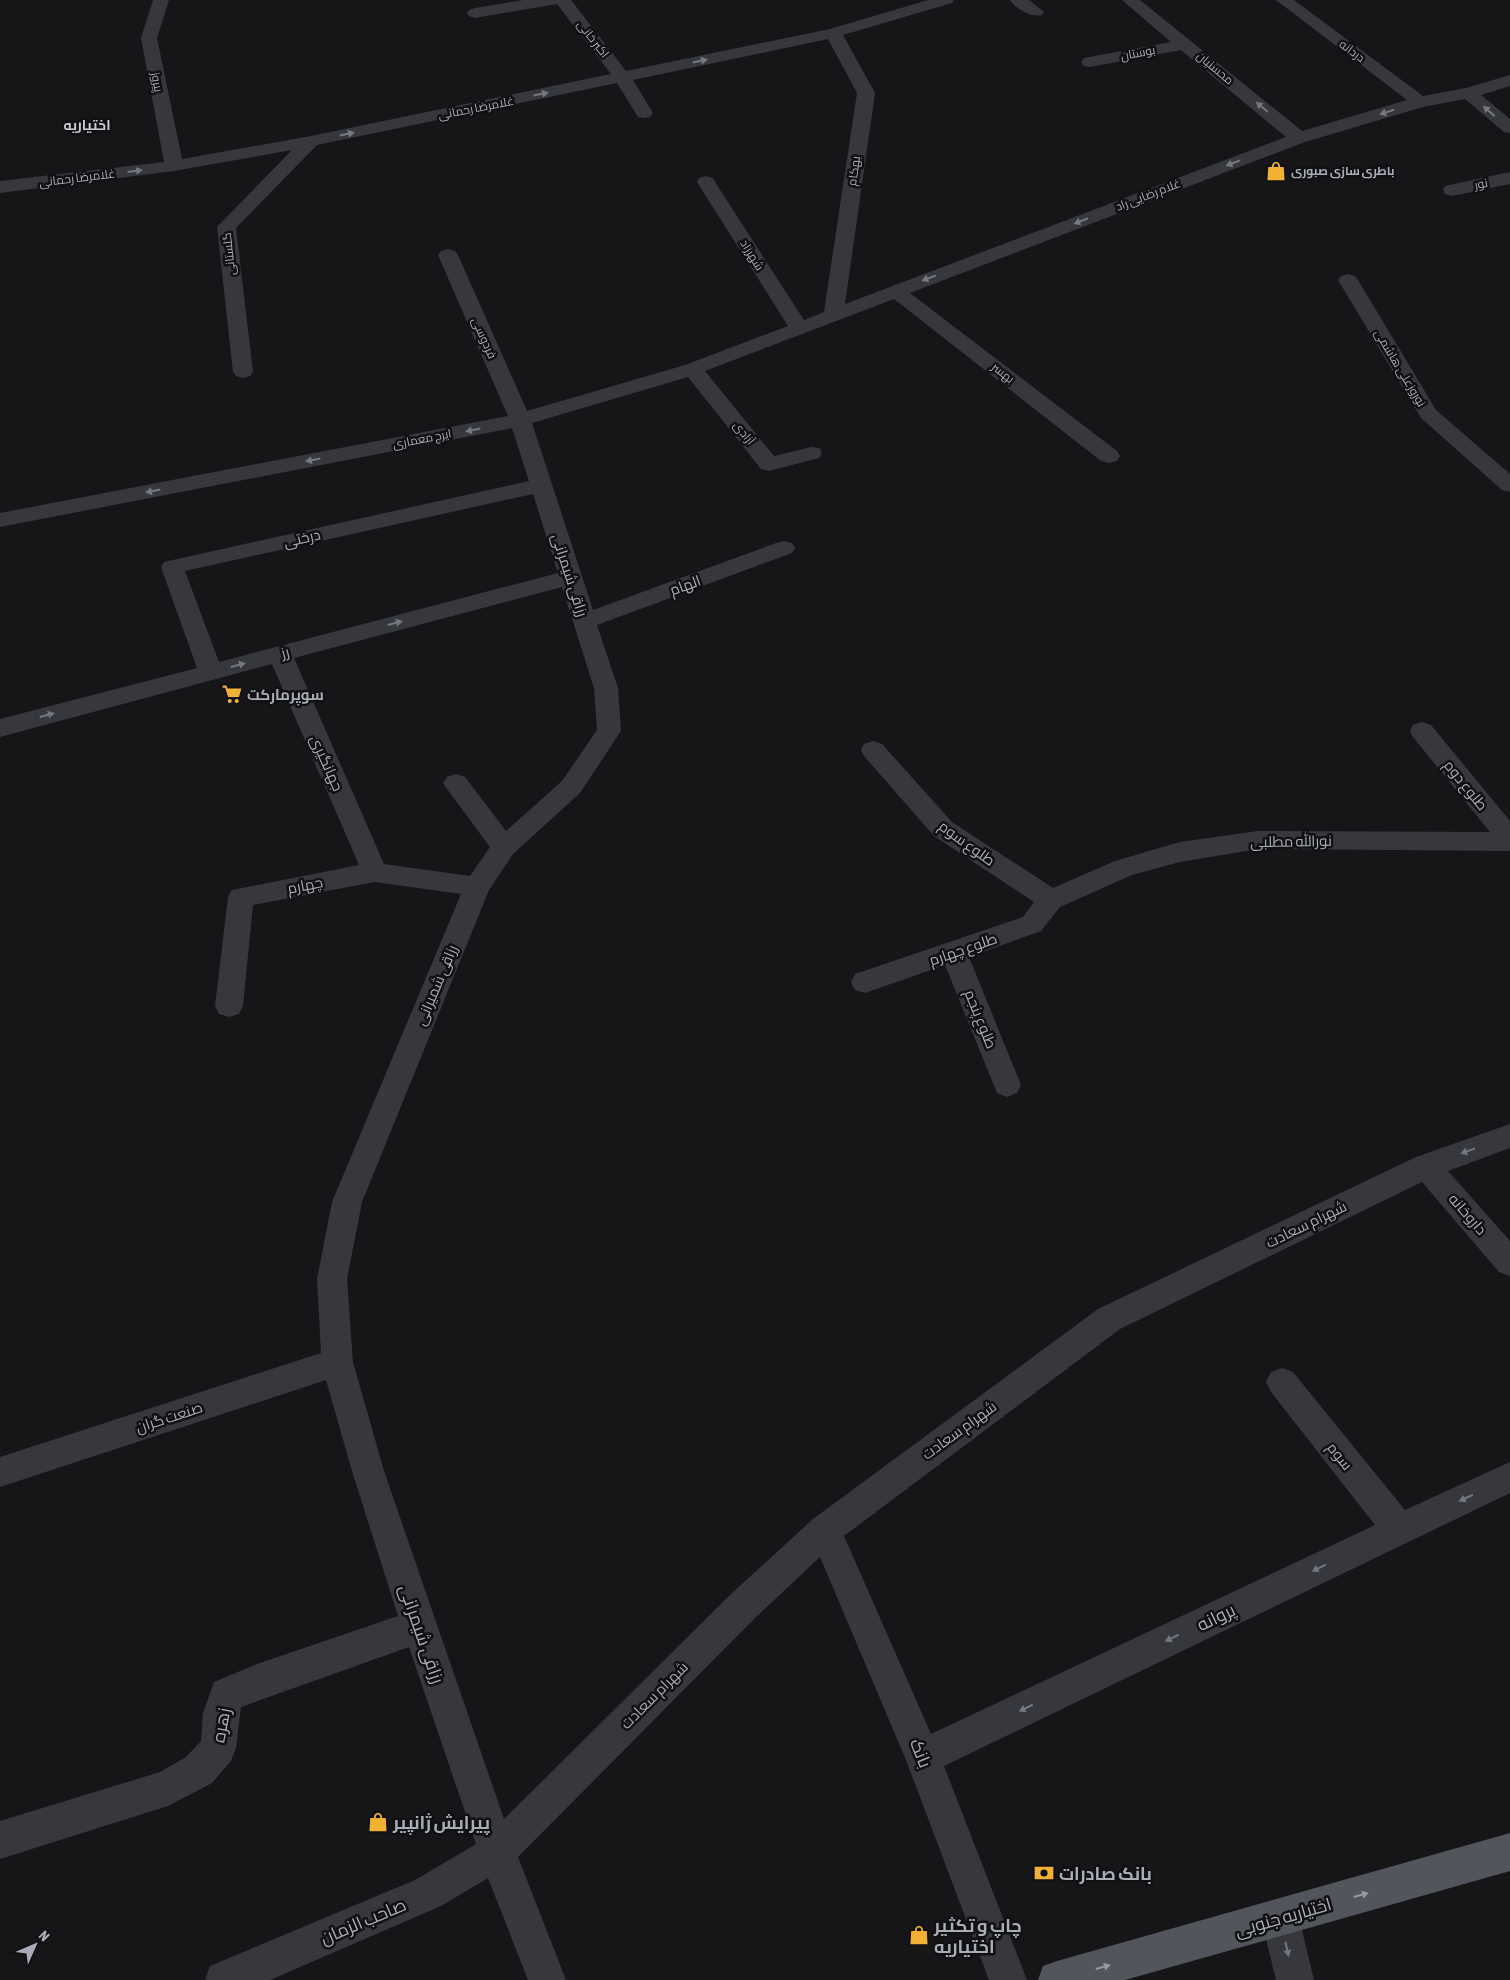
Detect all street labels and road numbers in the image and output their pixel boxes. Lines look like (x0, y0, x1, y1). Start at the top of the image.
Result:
street label: اکبر خانی (574, 18, 612, 60)
street label: دردانه (1337, 37, 1368, 65)
street label: بوستان (1119, 43, 1157, 63)
street label: محسنیان (1194, 49, 1236, 87)
street label: پیروز (146, 70, 166, 94)
street label: غلامرضا رحمانی (437, 94, 515, 122)
street label: بهکام (845, 155, 864, 187)
street label: غلامرضا رحمانی (38, 166, 116, 190)
street label: غلام رضایی راد (1114, 176, 1183, 215)
street label: نور (1472, 176, 1489, 192)
street label: گلستانی (220, 232, 238, 276)
street label: شهرزاد (737, 237, 767, 273)
street label: فردوسی (469, 315, 499, 361)
street label: نوروزعلی هاشمی (1371, 327, 1429, 409)
street label: بهسر (988, 359, 1017, 386)
street label: آزادی (730, 418, 758, 448)
street label: ایرج معماری (391, 426, 453, 453)
street label: درختی (282, 526, 322, 552)
street label: رزاقی شیمرانی (547, 531, 591, 619)
street label: الهام (667, 572, 704, 600)
street label: رز (278, 643, 291, 662)
street label: جهانگیری (305, 732, 347, 795)
street label: طلوع دوم (1438, 757, 1491, 815)
street label: طلوع سوم (934, 817, 998, 871)
street label: نورالله مطلبی (1250, 831, 1332, 852)
street label: چهارم (286, 873, 325, 899)
street label: طلوع چهارم (927, 929, 1000, 971)
street label: رزاقی شمیرانی (411, 942, 462, 1029)
street label: طلوع پنجم (959, 987, 1001, 1052)
street label: داروخانه (1445, 1190, 1490, 1239)
street label: شهرام سعادت (1263, 1197, 1350, 1253)
street label: شهرام سعادت (919, 1397, 1001, 1464)
street label: صنعت گران (133, 1398, 205, 1438)
street label: سوم (1322, 1439, 1356, 1474)
street label: رزاقی شیمرانی (394, 1582, 449, 1687)
street label: پروانه (1193, 1599, 1240, 1637)
street label: شهرام سعادت (617, 1658, 692, 1733)
street label: زهره (207, 1706, 236, 1744)
street label: بانک (906, 1735, 936, 1771)
street label: اختیاریه جنوبی (1232, 1893, 1334, 1942)
street label: صاحب الزمان (317, 1894, 410, 1949)

